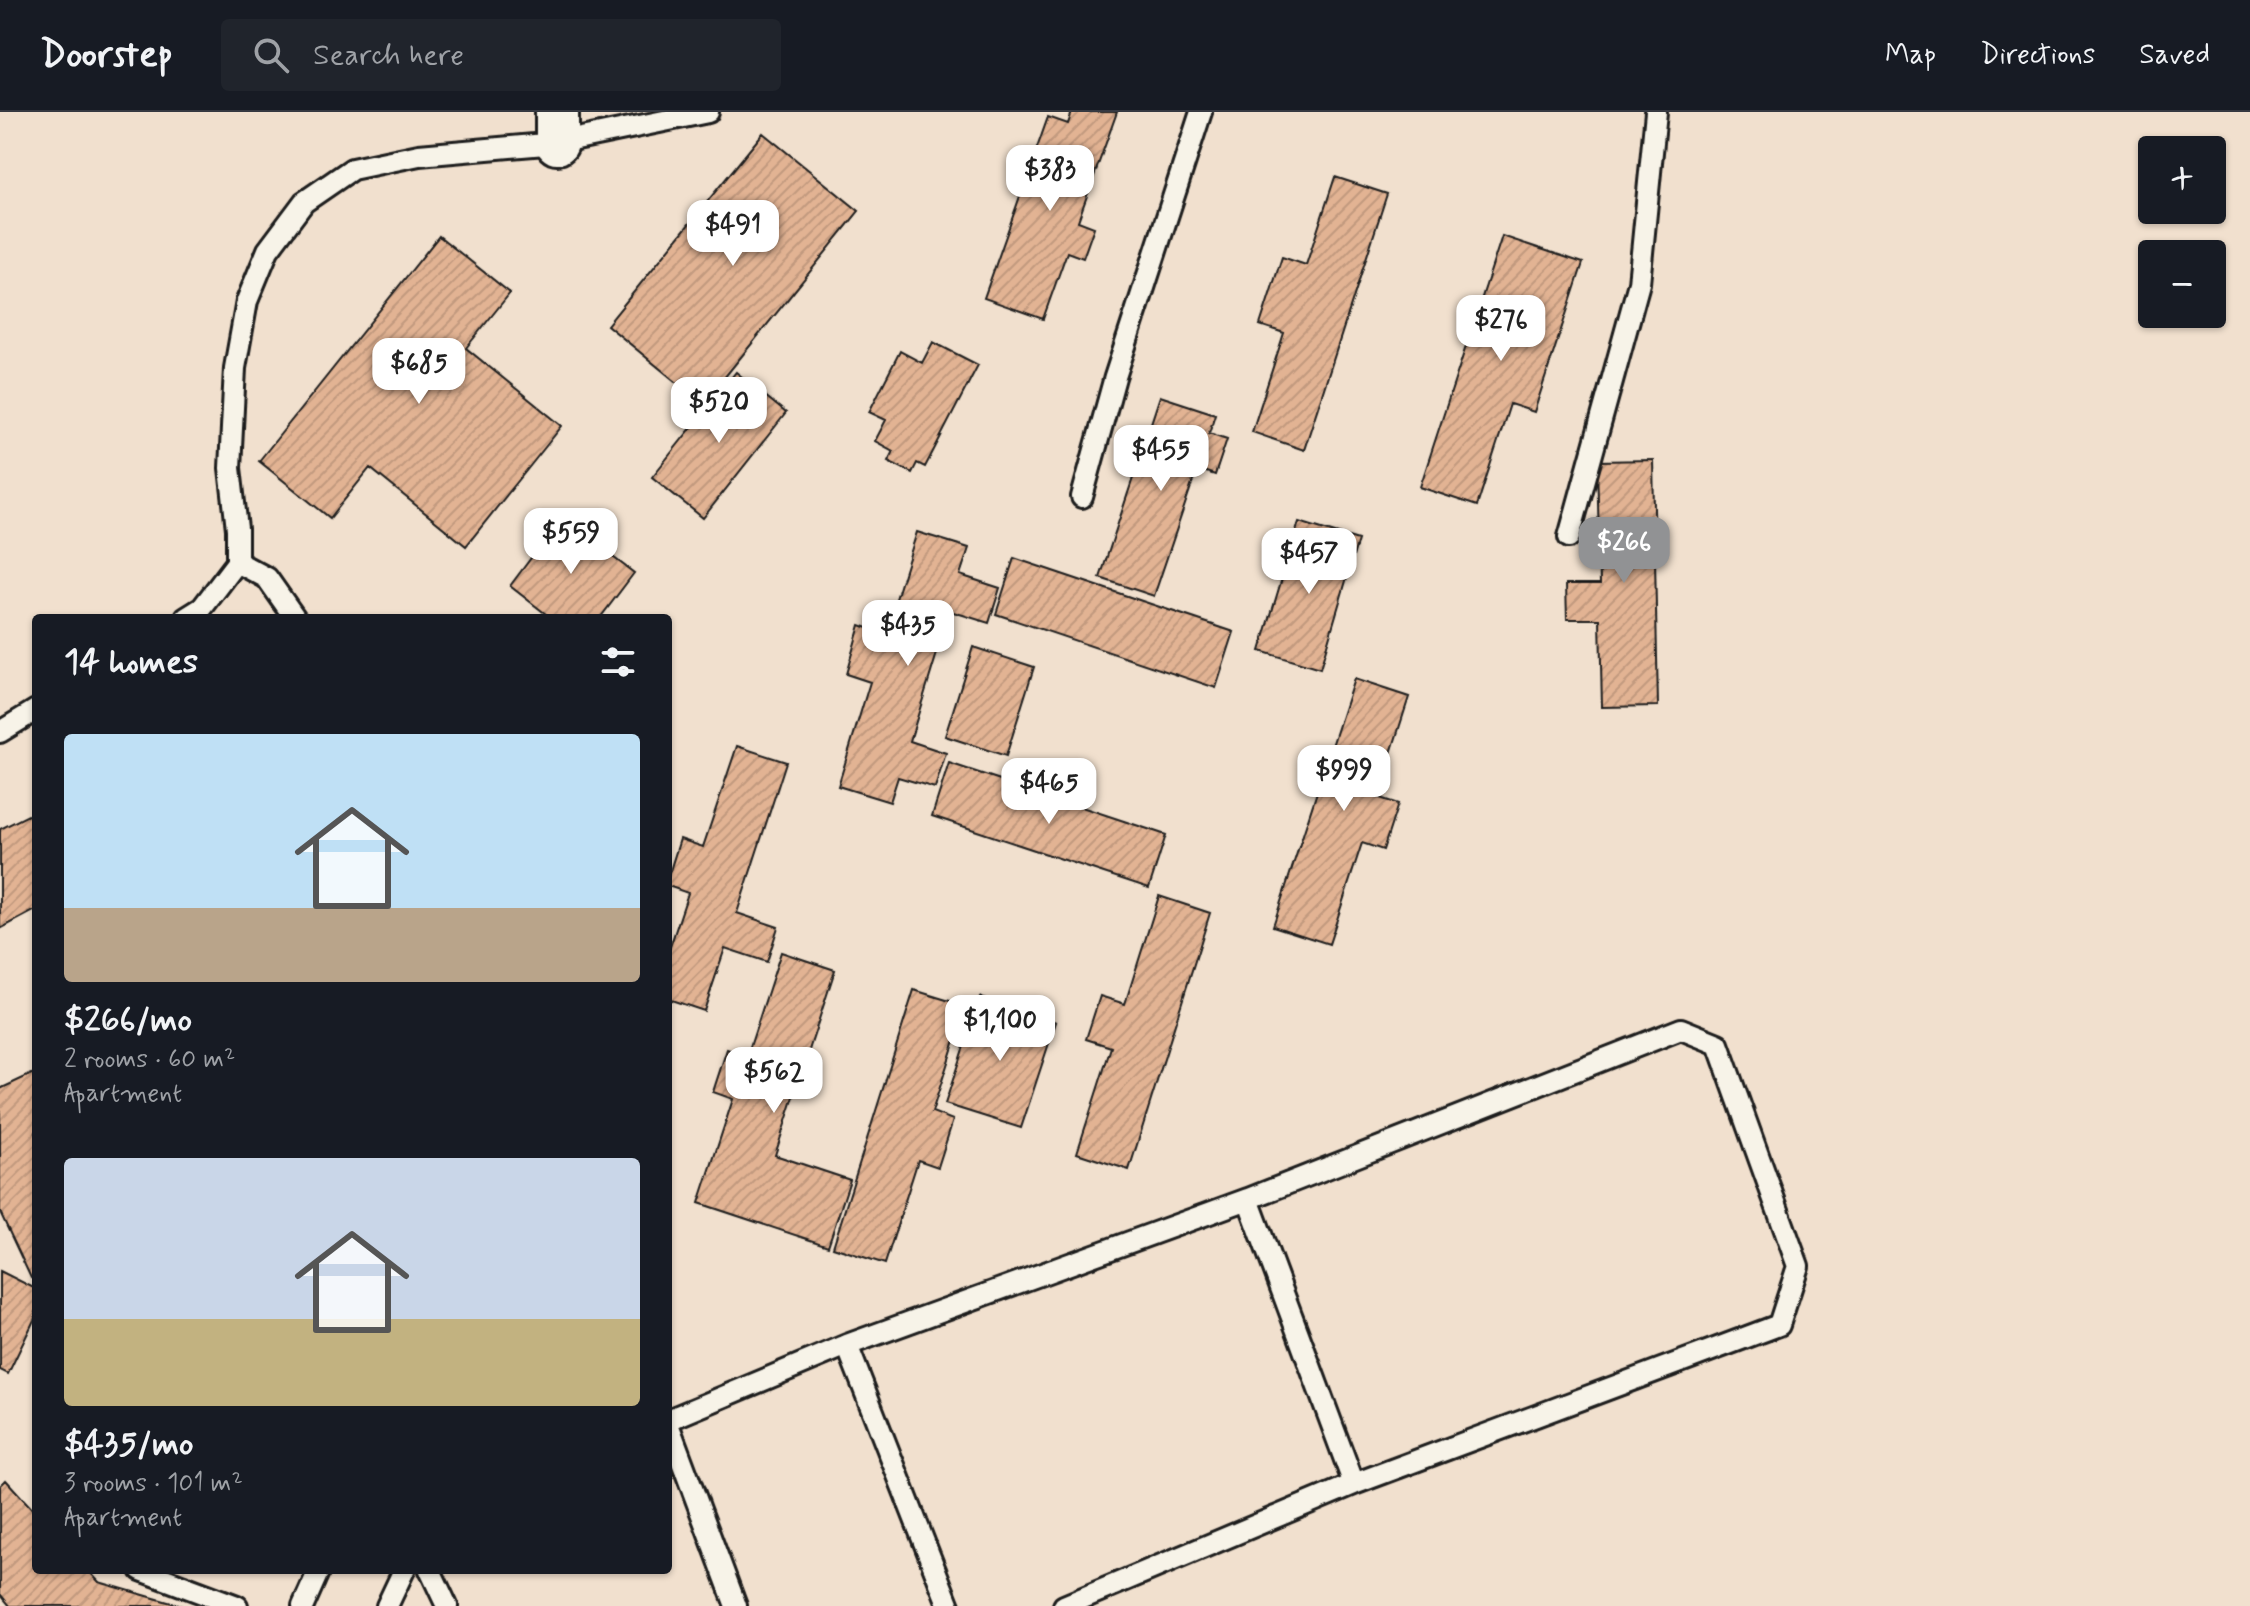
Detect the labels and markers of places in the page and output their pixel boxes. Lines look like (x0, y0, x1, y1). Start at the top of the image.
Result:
pin: $383 (1003, 145, 1097, 213)
pin: $491 (686, 200, 780, 268)
pin: $276 (1454, 295, 1548, 363)
pin: $685 (372, 338, 466, 406)
pin: $520 (672, 377, 766, 445)
pin: $455 (1114, 425, 1208, 493)
pin: $559 (524, 508, 618, 576)
pin: $266 (1577, 517, 1671, 585)
pin: $457 (1262, 528, 1356, 596)
pin: $435 (861, 600, 955, 668)
pin: $999 (1297, 745, 1391, 813)
pin: $465 (1002, 758, 1096, 826)
pin: $1,100 (935, 995, 1065, 1063)
pin: $562 (727, 1047, 821, 1115)

